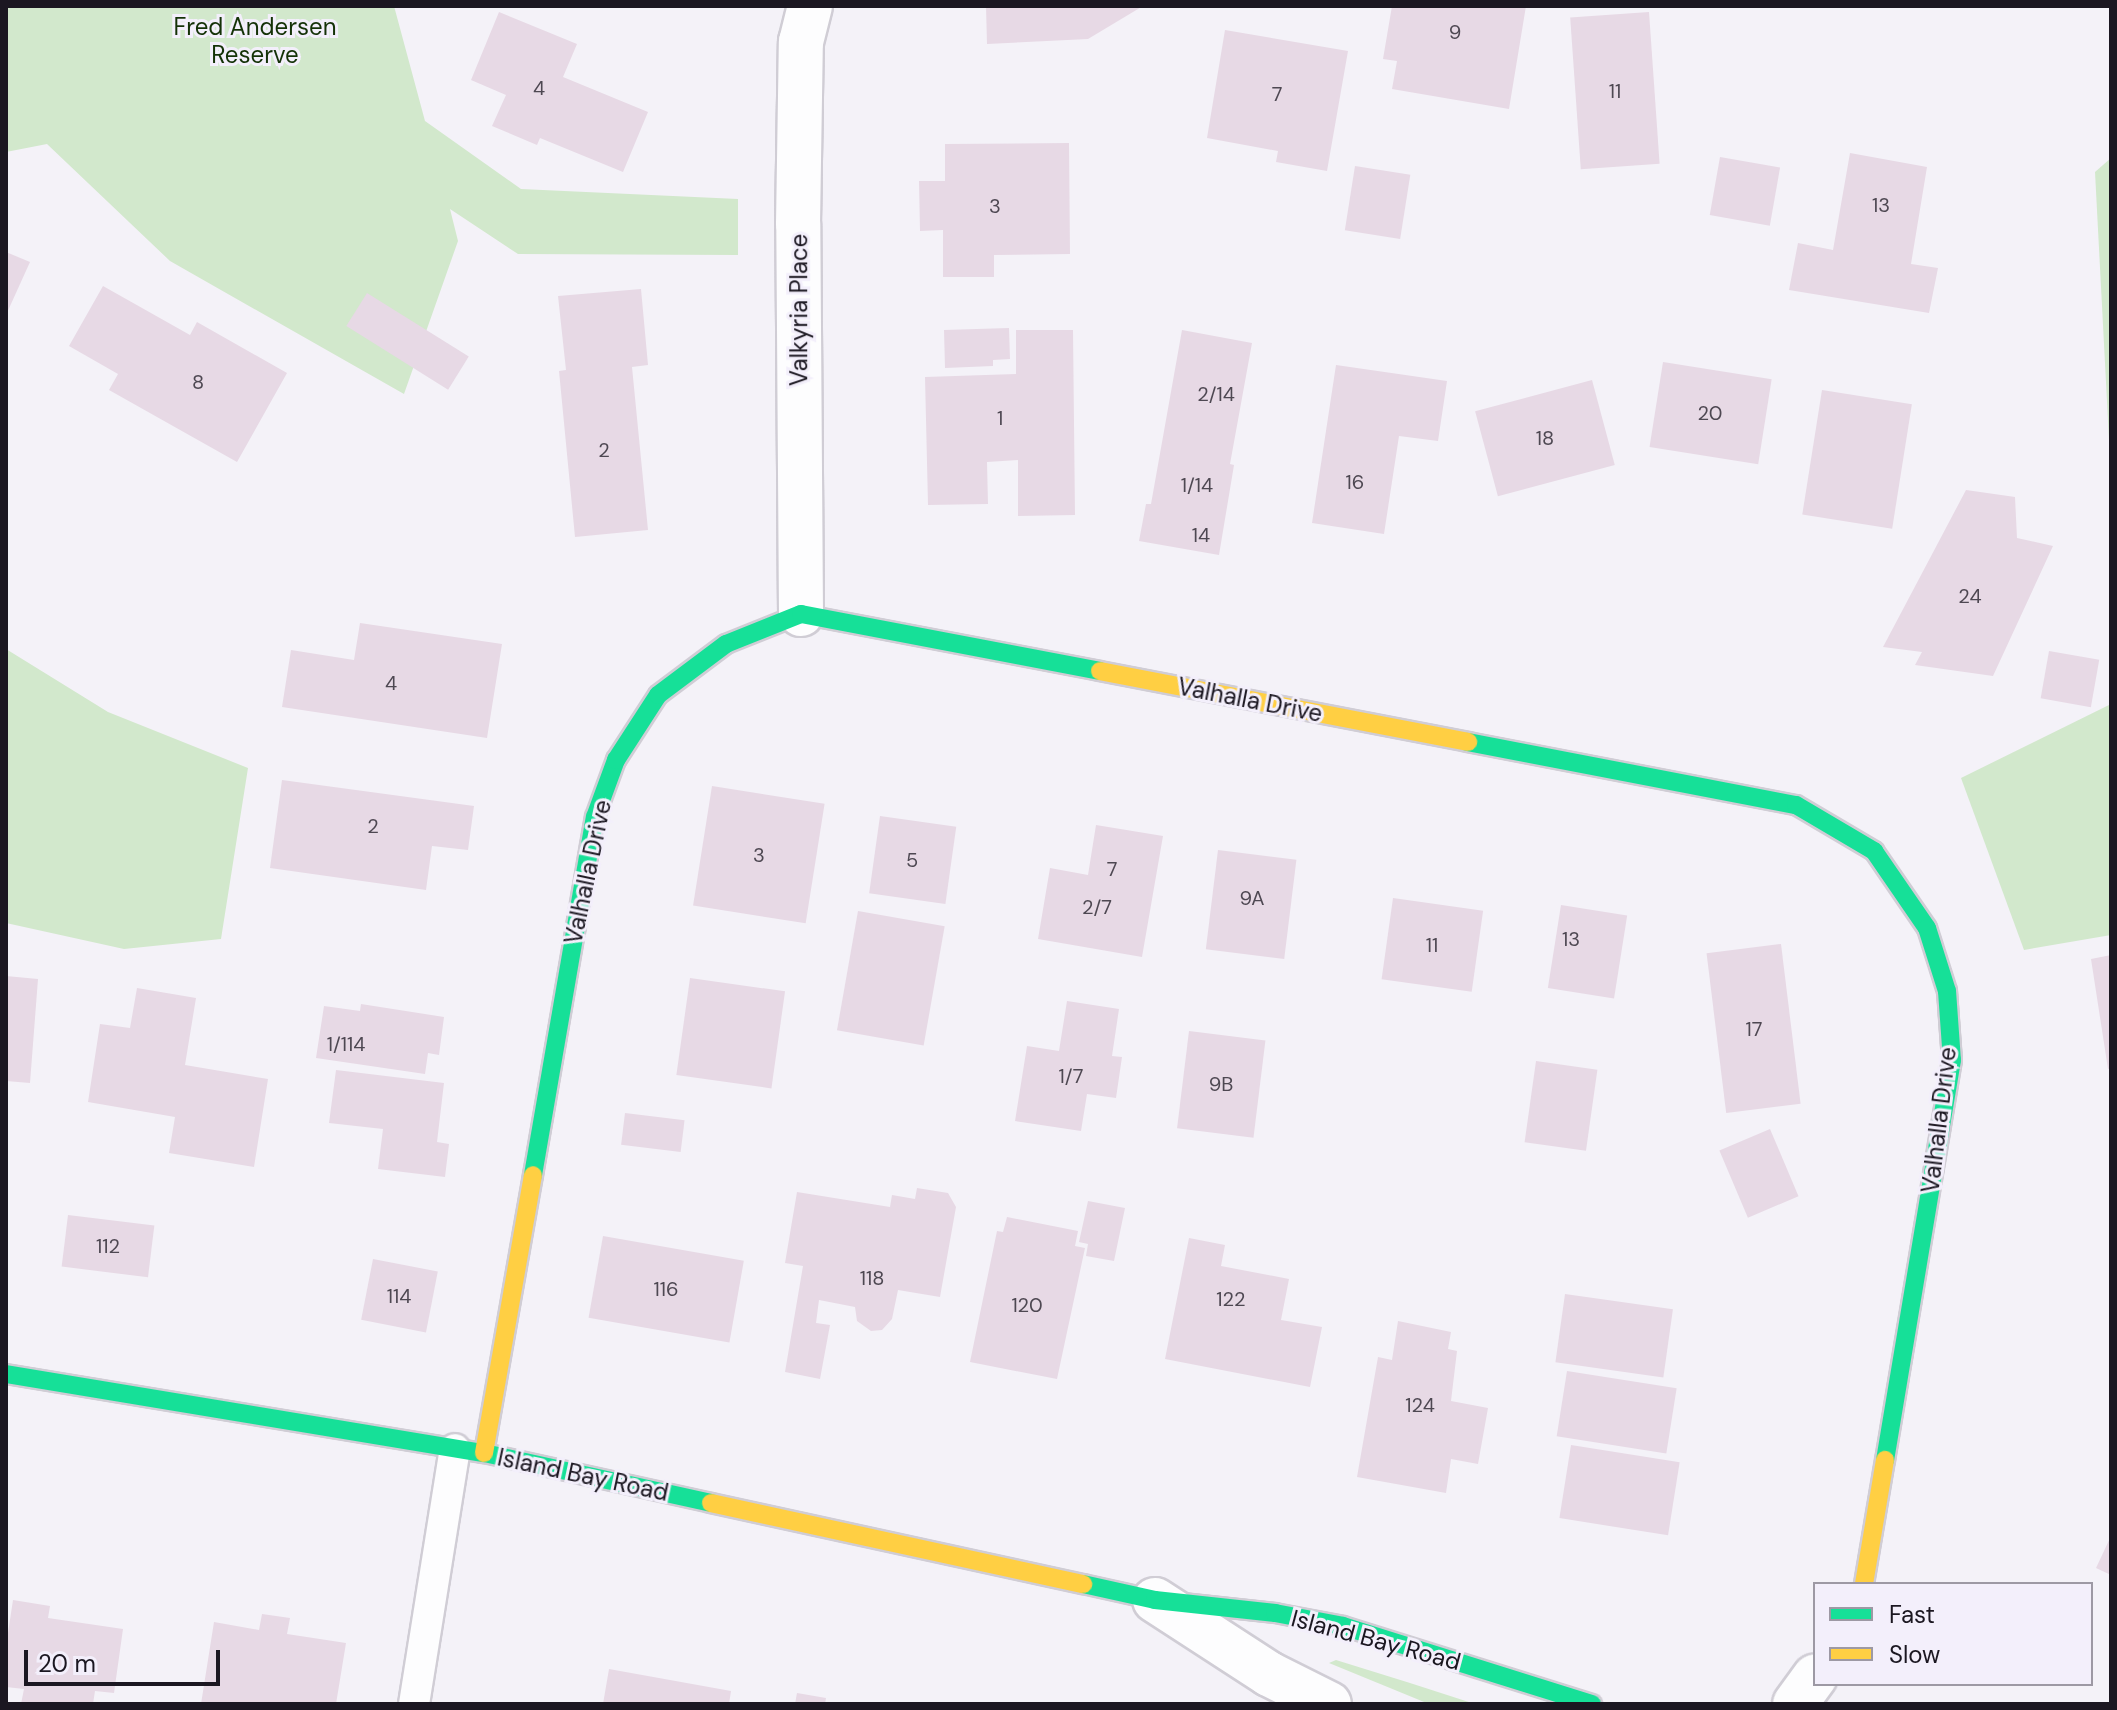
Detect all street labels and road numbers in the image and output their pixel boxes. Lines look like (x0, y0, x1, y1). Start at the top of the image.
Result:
street label: Valkyria Place (785, 234, 813, 386)
street label: Valhalla Drive (1175, 672, 1325, 728)
street label: Valhalla Drive (559, 797, 617, 947)
street label: Valhalla Drive (1916, 1045, 1962, 1195)
street label: Island Bay Road (495, 1443, 671, 1507)
street label: Island Bay Road (1288, 1604, 1464, 1676)

